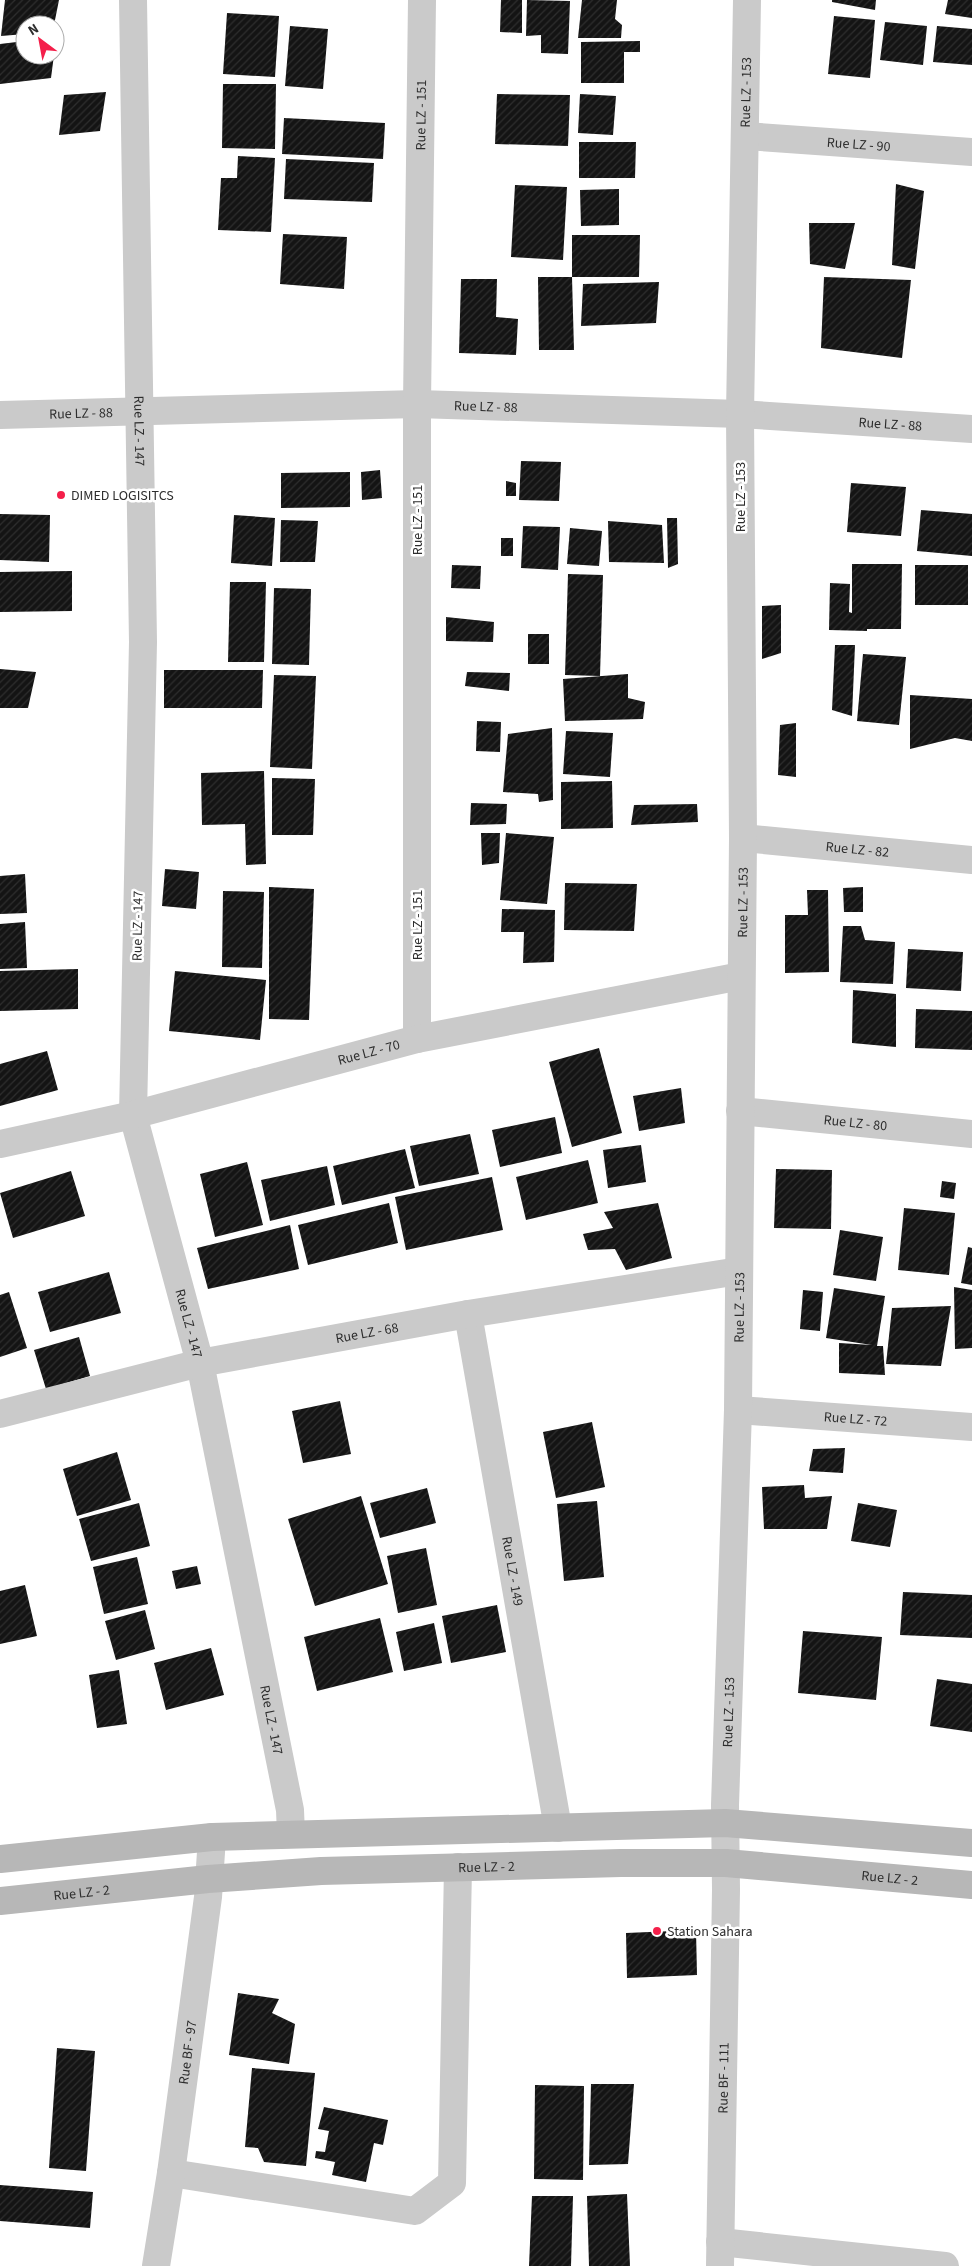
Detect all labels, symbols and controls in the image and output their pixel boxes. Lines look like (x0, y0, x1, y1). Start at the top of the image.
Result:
north arrow (15, 15, 65, 65)
text: N (24, 19, 43, 41)
street label: Rue LZ - 153 (736, 57, 757, 128)
street label: Rue LZ - 151 (411, 80, 432, 150)
street label: Rue LZ - 90 (826, 133, 891, 157)
street label: Rue LZ - 147 (128, 396, 149, 466)
street label: Rue LZ - 88 (454, 396, 518, 418)
street label: Rue LZ - 88 (49, 403, 113, 425)
street label: Rue LZ - 88 (858, 413, 923, 437)
street label: Rue LZ - 153 (731, 462, 751, 532)
street label: Rue LZ - 151 (408, 485, 428, 555)
place label: DIMED LOGISITCS (71, 486, 174, 506)
marker: DIMED LOGISITCS (55, 489, 67, 501)
street label: Rue LZ - 82 (825, 837, 890, 863)
street label: Rue LZ - 153 (733, 867, 754, 938)
street label: Rue LZ - 151 (408, 890, 428, 960)
street label: Rue LZ - 147 (127, 891, 149, 961)
street label: Rue LZ - 70 (336, 1035, 402, 1071)
street label: Rue LZ - 80 (823, 1110, 888, 1137)
street label: Rue LZ - 153 (730, 1272, 750, 1343)
street label: Rue LZ - 147 (169, 1287, 207, 1360)
street label: Rue LZ - 68 (334, 1318, 400, 1349)
street label: Rue LZ - 72 (823, 1407, 888, 1432)
street label: Rue LZ - 149 (496, 1535, 528, 1608)
street label: Rue LZ - 153 (718, 1676, 740, 1748)
street label: Rue LZ - 147 (254, 1683, 288, 1757)
street label: Rue LZ - 2 (458, 1857, 515, 1878)
street label: Rue LZ - 2 (861, 1866, 919, 1891)
street label: Rue LZ - 2 (52, 1880, 111, 1906)
place label: Station Sahara (667, 1922, 752, 1942)
marker: Station Sahara (651, 1925, 663, 1937)
street label: Rue BF - 97 (174, 2019, 202, 2086)
street label: Rue BF - 111 (713, 2042, 735, 2114)

